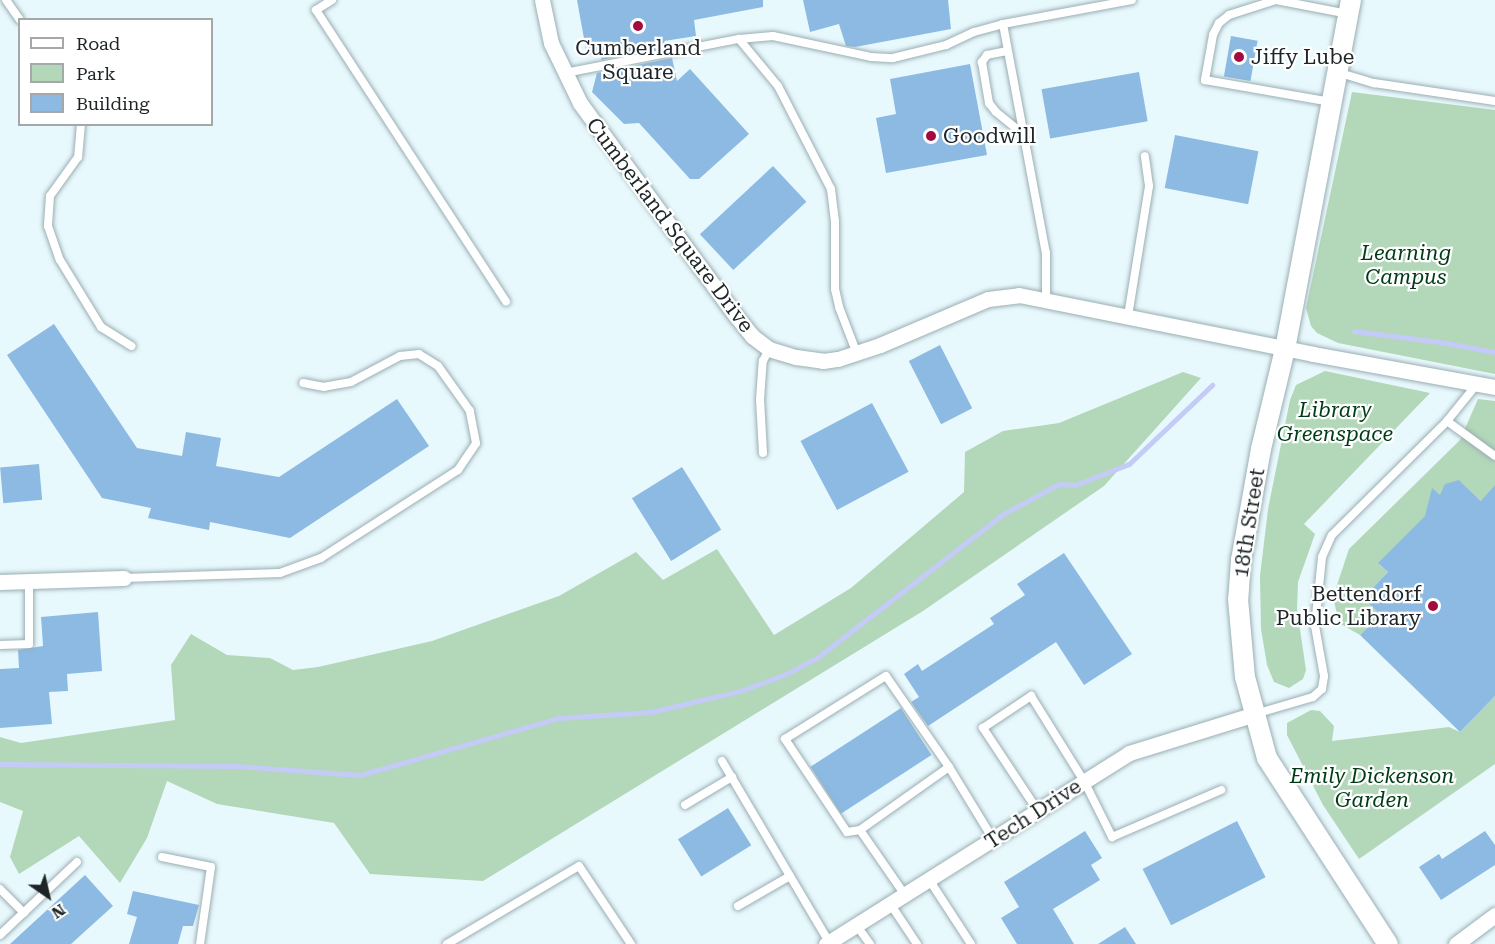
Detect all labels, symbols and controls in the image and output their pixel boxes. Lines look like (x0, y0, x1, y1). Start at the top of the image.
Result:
legend (18, 18, 213, 126)
marker: Cumberland Square (631, 19, 645, 33)
text: Road (76, 33, 120, 54)
place label: Cumberland Square (575, 35, 701, 85)
place label: Jiffy Lube (1251, 44, 1354, 70)
marker: Jiffy Lube (1232, 50, 1246, 64)
text: Park (76, 63, 116, 84)
text: Building (76, 93, 150, 114)
street label: Cumberland Square Drive (581, 113, 759, 337)
place label: Goodwill (943, 123, 1036, 149)
marker: Goodwill (924, 129, 938, 143)
park label: Learning Campus (1361, 240, 1451, 290)
park label: Library Greenspace (1277, 397, 1393, 447)
street label: 18th Street (1228, 466, 1270, 580)
place label: Bettendorf Public Library (1276, 581, 1421, 631)
marker: Bettendorf Public Library (1426, 599, 1440, 613)
park label: Emily Dickenson Garden (1290, 763, 1454, 813)
street label: Tech Drive (980, 774, 1086, 854)
north arrow (18, 866, 78, 926)
text: N (48, 900, 69, 923)

